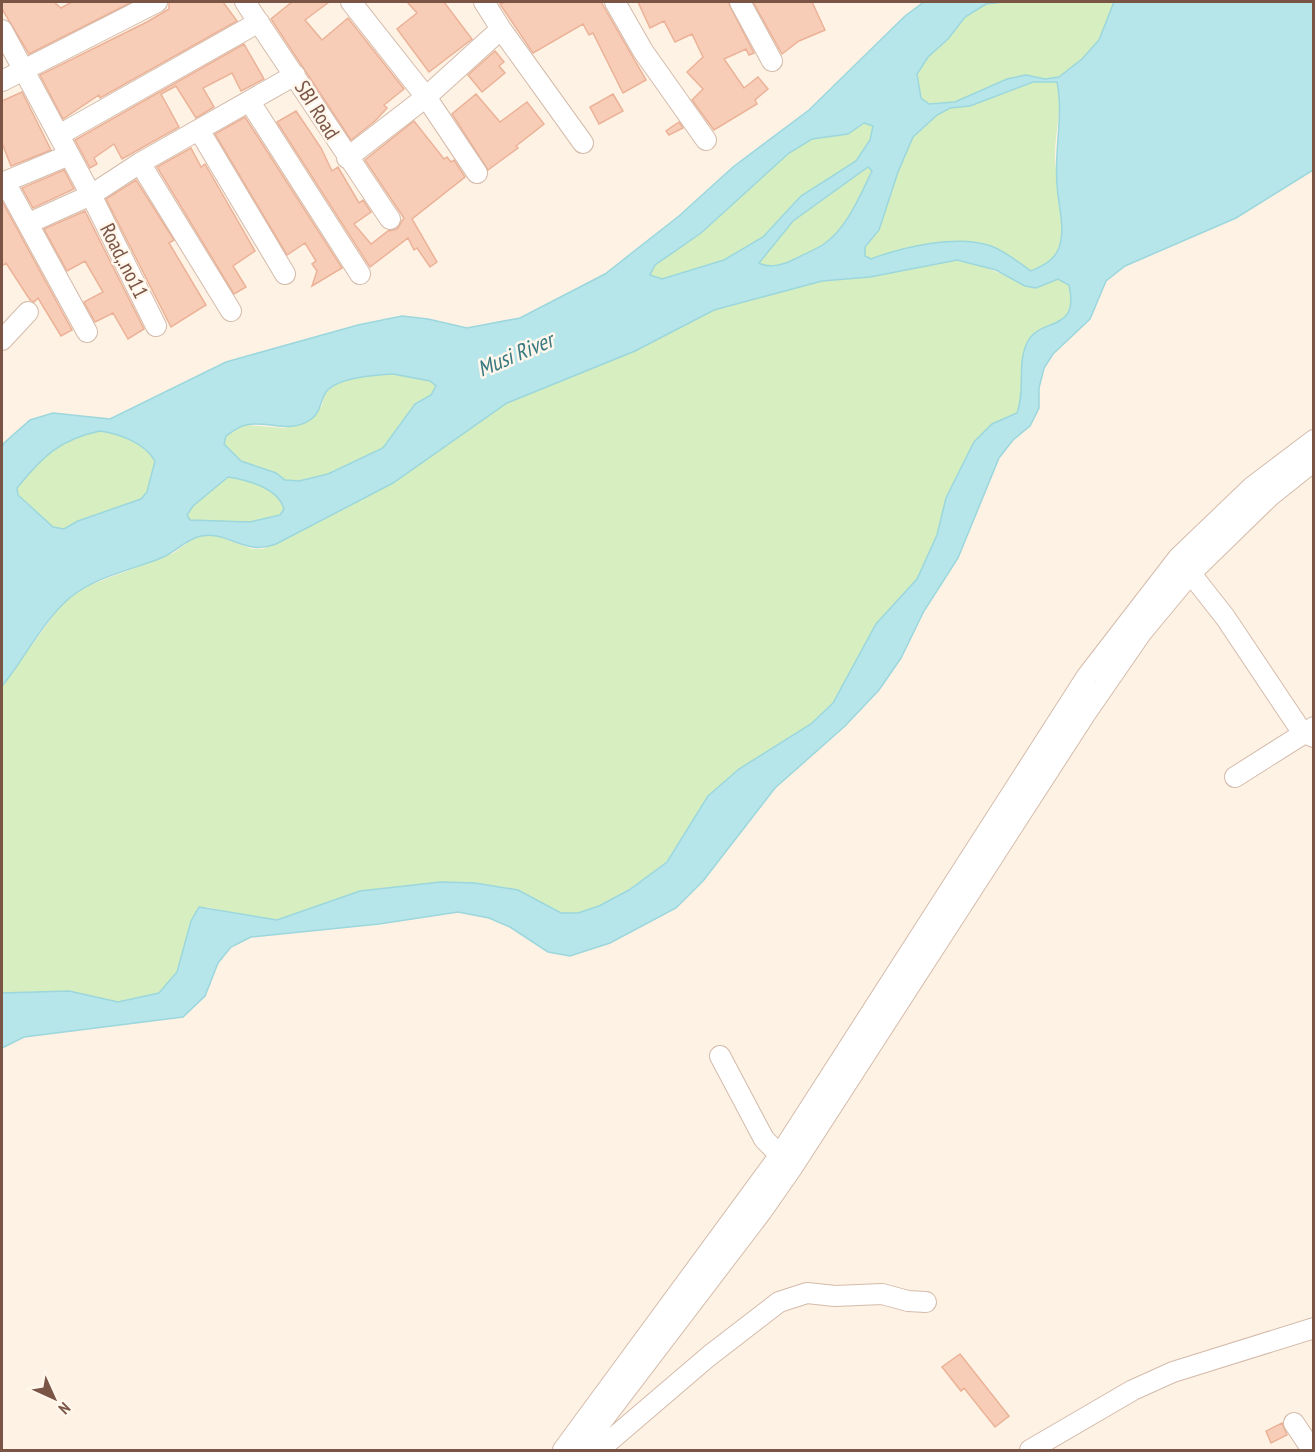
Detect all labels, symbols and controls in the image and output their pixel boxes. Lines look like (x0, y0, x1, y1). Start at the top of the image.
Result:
street label: SBI Road (289, 75, 346, 144)
street label: Road,.no11 (94, 219, 155, 303)
water label: Musi River (473, 324, 560, 382)
north arrow (24, 1368, 84, 1428)
text: N (54, 1398, 75, 1419)

